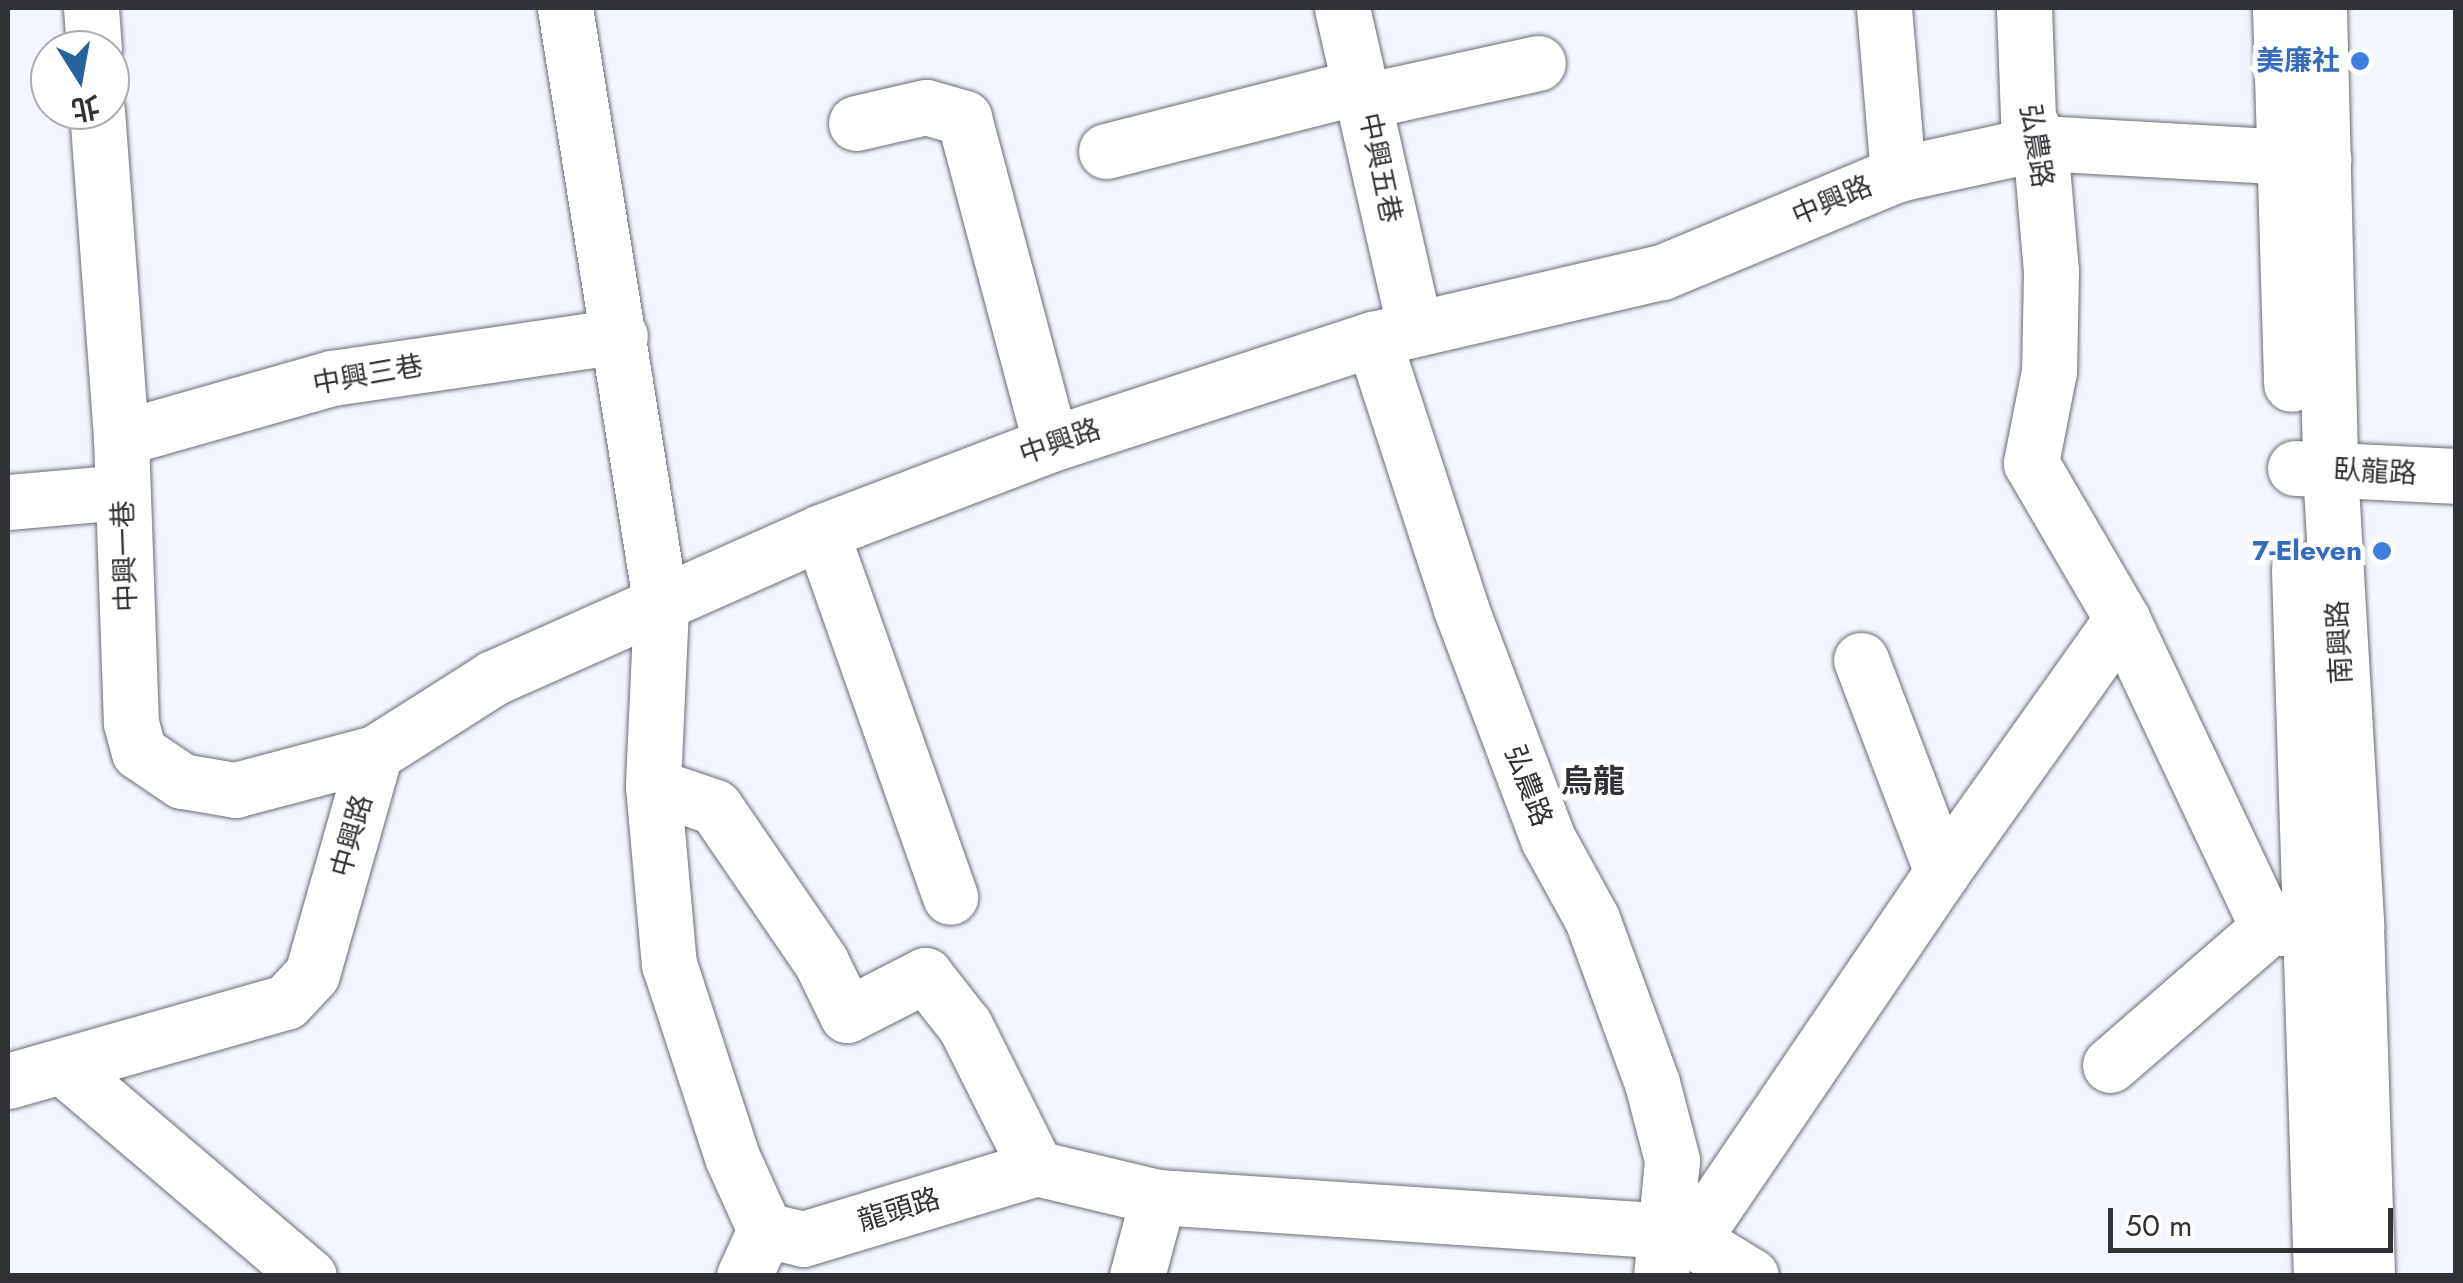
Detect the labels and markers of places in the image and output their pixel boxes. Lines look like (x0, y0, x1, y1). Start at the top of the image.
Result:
place label: 美廉社 (2256, 44, 2340, 78)
marker: 美廉社 (2349, 50, 2371, 72)
place label: 7-Eleven (2252, 534, 2362, 568)
marker: 7-Eleven (2371, 540, 2393, 562)

